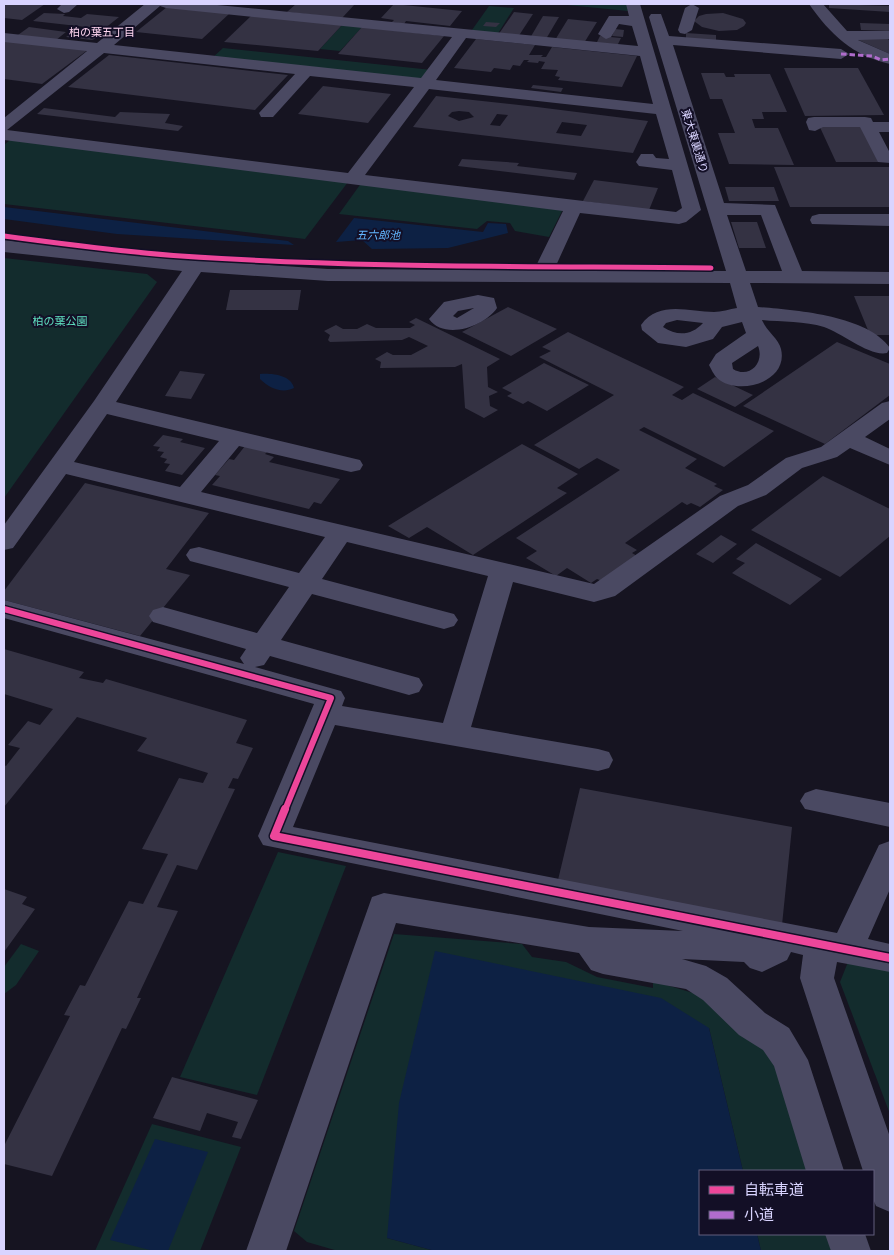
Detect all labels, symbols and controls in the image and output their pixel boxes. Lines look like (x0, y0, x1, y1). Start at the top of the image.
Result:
district label: 柏の葉五丁目 (69, 25, 135, 38)
street label: 東大東裏通り (680, 107, 711, 174)
water label: 五六郎池 (356, 228, 401, 241)
park label: 柏の葉公園 (33, 314, 88, 327)
legend (699, 1170, 874, 1235)
text: 自転車道 (744, 1180, 804, 1198)
text: 小道 (744, 1205, 774, 1223)

